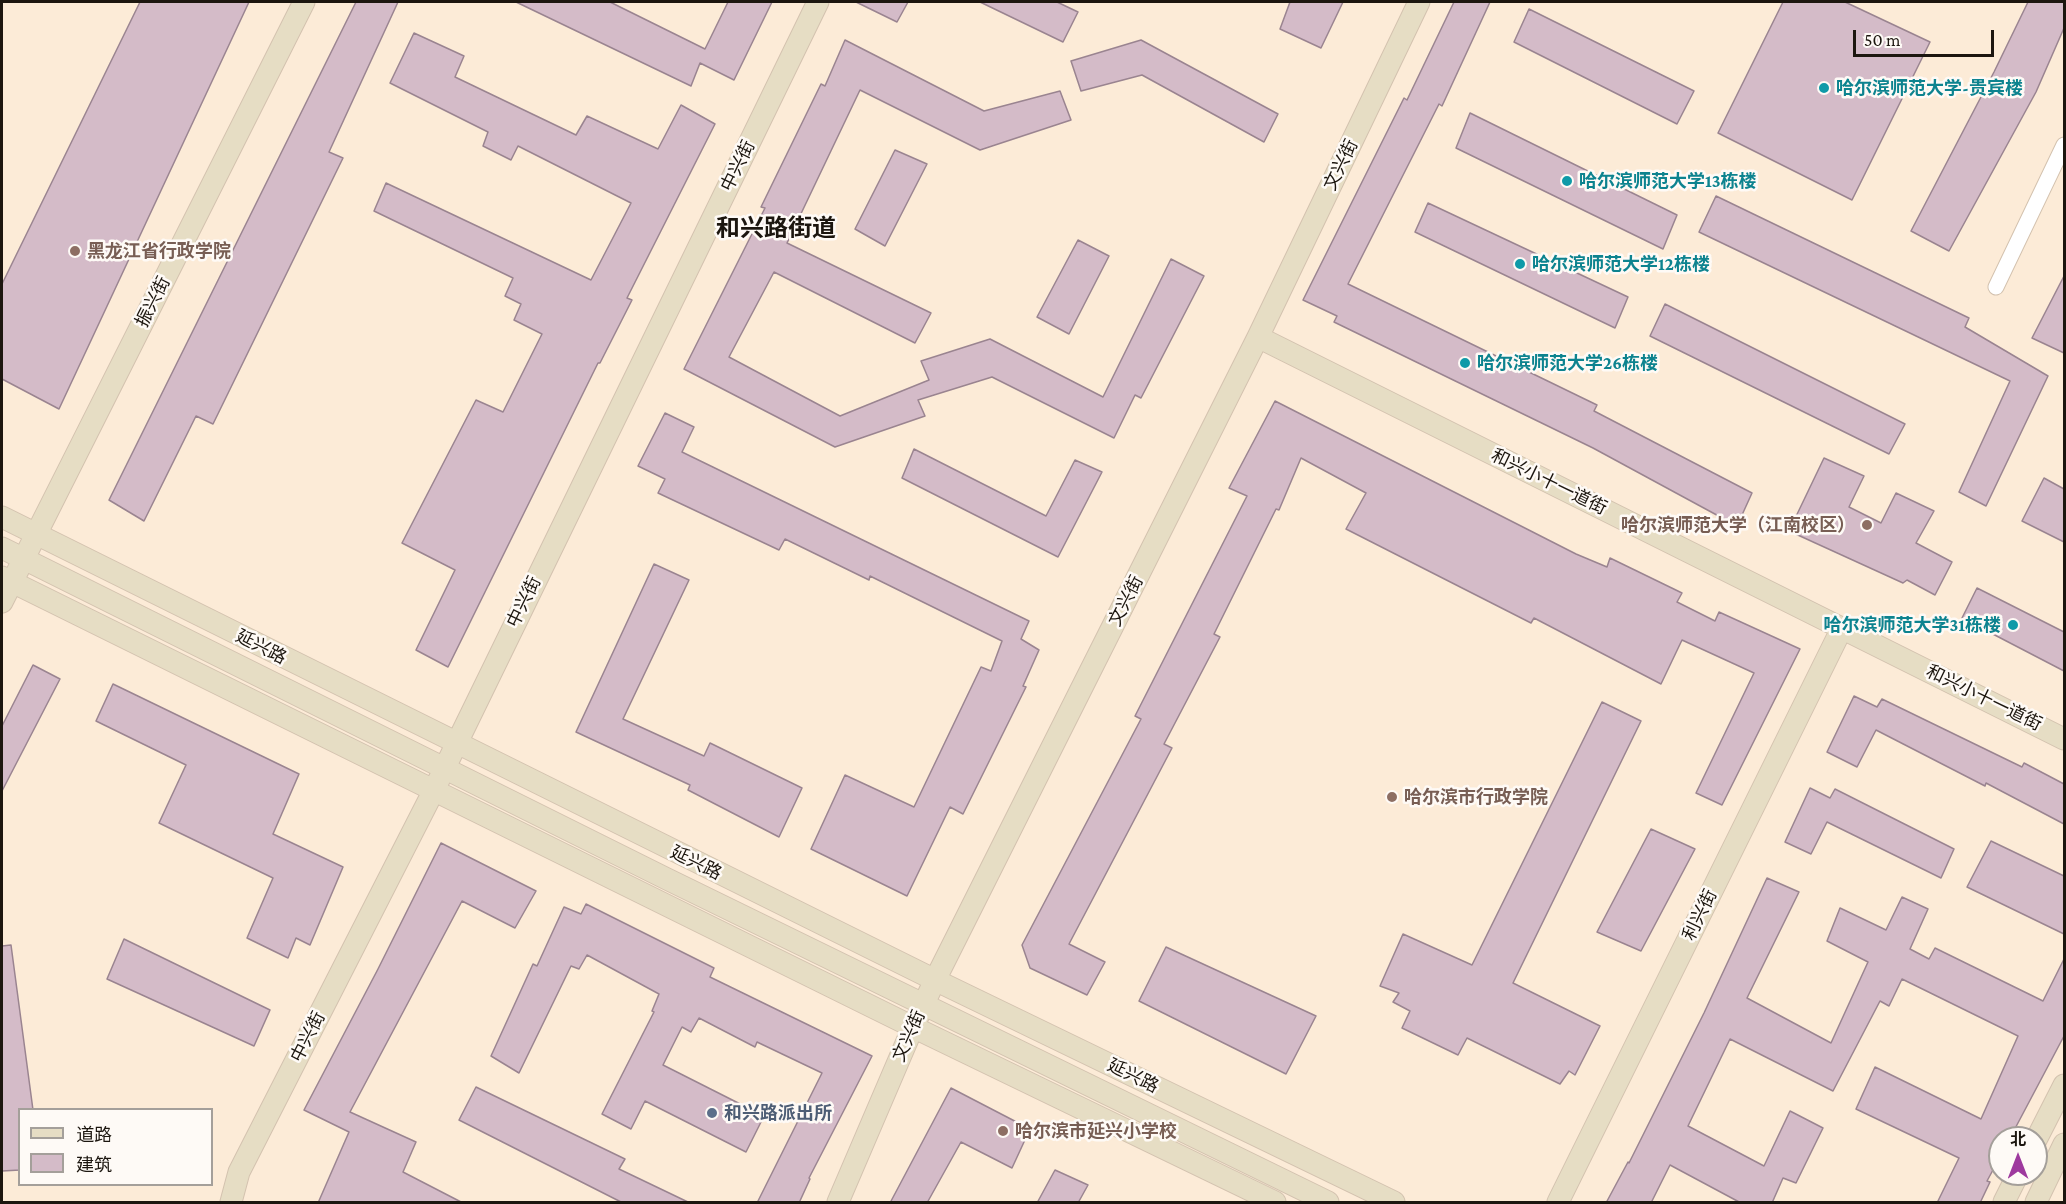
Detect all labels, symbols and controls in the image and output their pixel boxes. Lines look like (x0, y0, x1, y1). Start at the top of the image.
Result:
scale bar (1856, 18, 1997, 56)
text: 50 m (1864, 30, 1901, 50)
place label: 哈尔滨师范大学-贵宾楼 (1836, 77, 2023, 99)
marker: 哈尔滨师范大学-贵宾楼 (1817, 81, 1831, 95)
street label: 文兴街 (1319, 136, 1363, 194)
street label: 中兴街 (716, 137, 760, 195)
place label: 哈尔滨师范大学13栋楼 (1579, 170, 1757, 192)
marker: 哈尔滨师范大学13栋楼 (1560, 174, 1574, 188)
district label: 和兴路街道 (716, 215, 836, 243)
place label: 黑龙江省行政学院 (87, 240, 231, 262)
marker: 黑龙江省行政学院 (68, 244, 82, 258)
place label: 哈尔滨师范大学12栋楼 (1532, 253, 1710, 275)
marker: 哈尔滨师范大学12栋楼 (1513, 257, 1527, 271)
street label: 振兴街 (131, 273, 175, 331)
place label: 哈尔滨师范大学26栋楼 (1477, 352, 1658, 374)
marker: 哈尔滨师范大学26栋楼 (1458, 356, 1472, 370)
street label: 和兴小十一道街 (1488, 445, 1610, 519)
place label: 哈尔滨师范大学（江南校区） (1621, 514, 1855, 536)
marker: 哈尔滨师范大学（江南校区） (1860, 518, 1874, 532)
street label: 文兴街 (1104, 572, 1148, 630)
street label: 中兴街 (502, 573, 546, 631)
place label: 哈尔滨师范大学31栋楼 (1823, 614, 2001, 636)
marker: 哈尔滨师范大学31栋楼 (2006, 618, 2020, 632)
street label: 延兴路 (232, 625, 290, 669)
street label: 和兴小十一道街 (1923, 661, 2045, 735)
place label: 哈尔滨市行政学院 (1404, 786, 1548, 808)
marker: 哈尔滨市行政学院 (1385, 790, 1399, 804)
street label: 延兴路 (667, 841, 725, 885)
street label: 利兴街 (1678, 886, 1722, 944)
street label: 文兴街 (888, 1007, 930, 1065)
street label: 中兴街 (286, 1008, 330, 1066)
street label: 延兴路 (1104, 1054, 1162, 1098)
place label: 和兴路派出所 (724, 1102, 832, 1124)
marker: 和兴路派出所 (705, 1106, 719, 1120)
legend (18, 1108, 213, 1186)
place label: 哈尔滨市延兴小学校 (1015, 1120, 1177, 1142)
marker: 哈尔滨市延兴小学校 (996, 1124, 1010, 1138)
text: 道路 (76, 1125, 112, 1145)
north arrow (1988, 1126, 2048, 1186)
text: 北 (2010, 1131, 2026, 1148)
text: 建筑 (76, 1155, 112, 1175)

